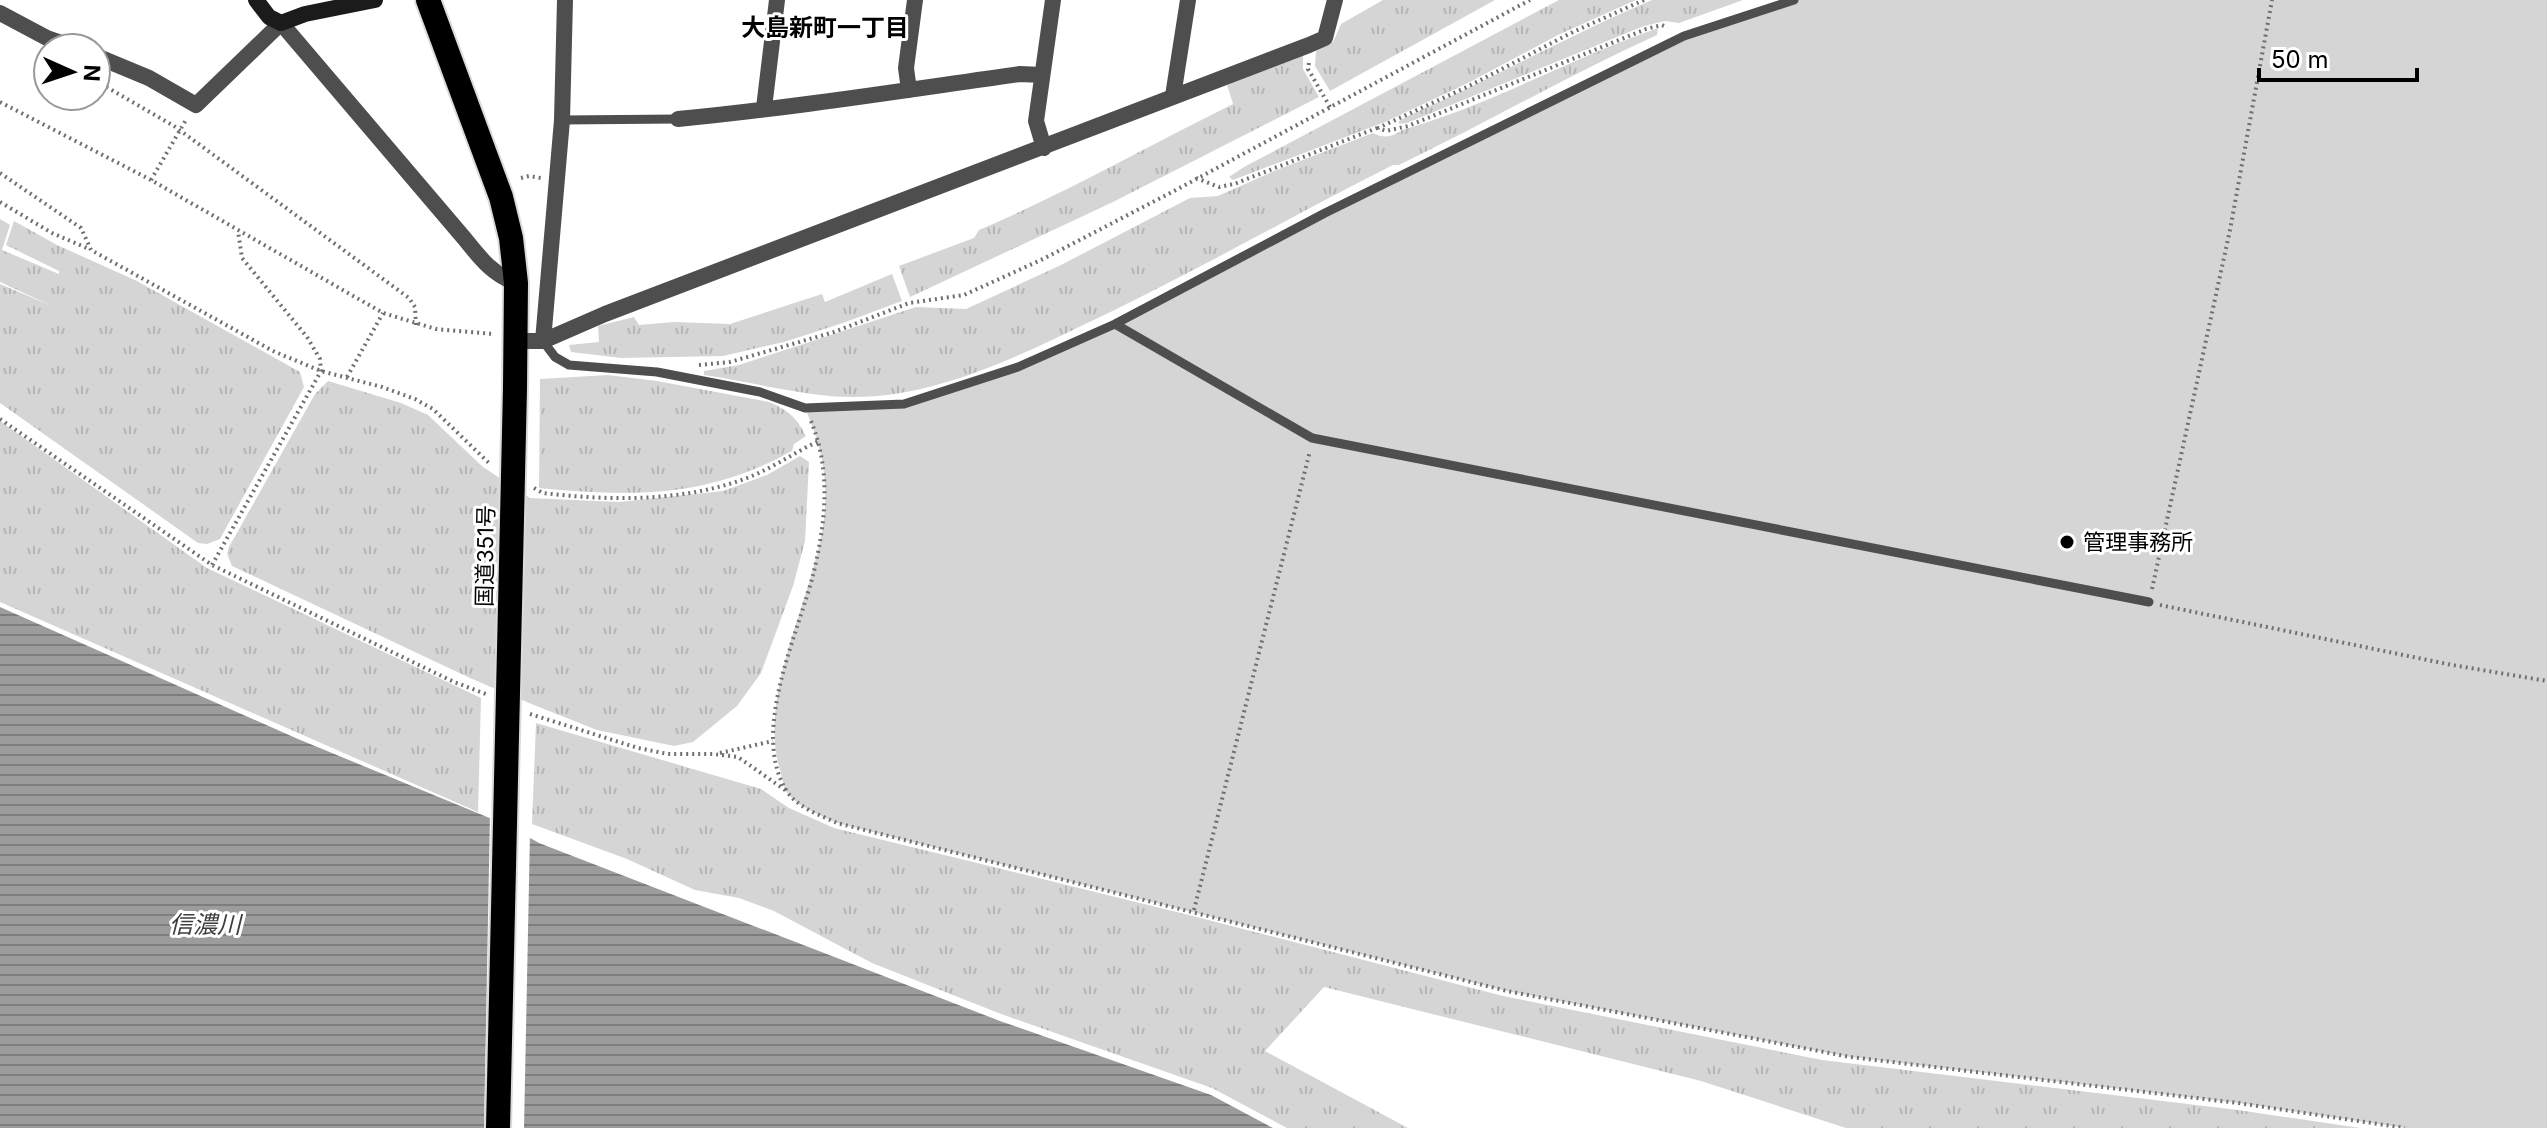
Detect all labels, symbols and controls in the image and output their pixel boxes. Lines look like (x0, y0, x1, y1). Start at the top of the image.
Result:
district label: 大島新町一丁目 (741, 13, 909, 42)
north arrow (32, 32, 112, 112)
scale bar (2259, 32, 2417, 82)
text: 50 m (2271, 45, 2329, 74)
text: N (79, 64, 105, 82)
street label: 国道351号 (471, 505, 499, 607)
place label: 管理事務所 (2083, 529, 2193, 555)
marker: 管理事務所 (2058, 533, 2076, 551)
water label: 信濃川 (169, 910, 244, 939)

